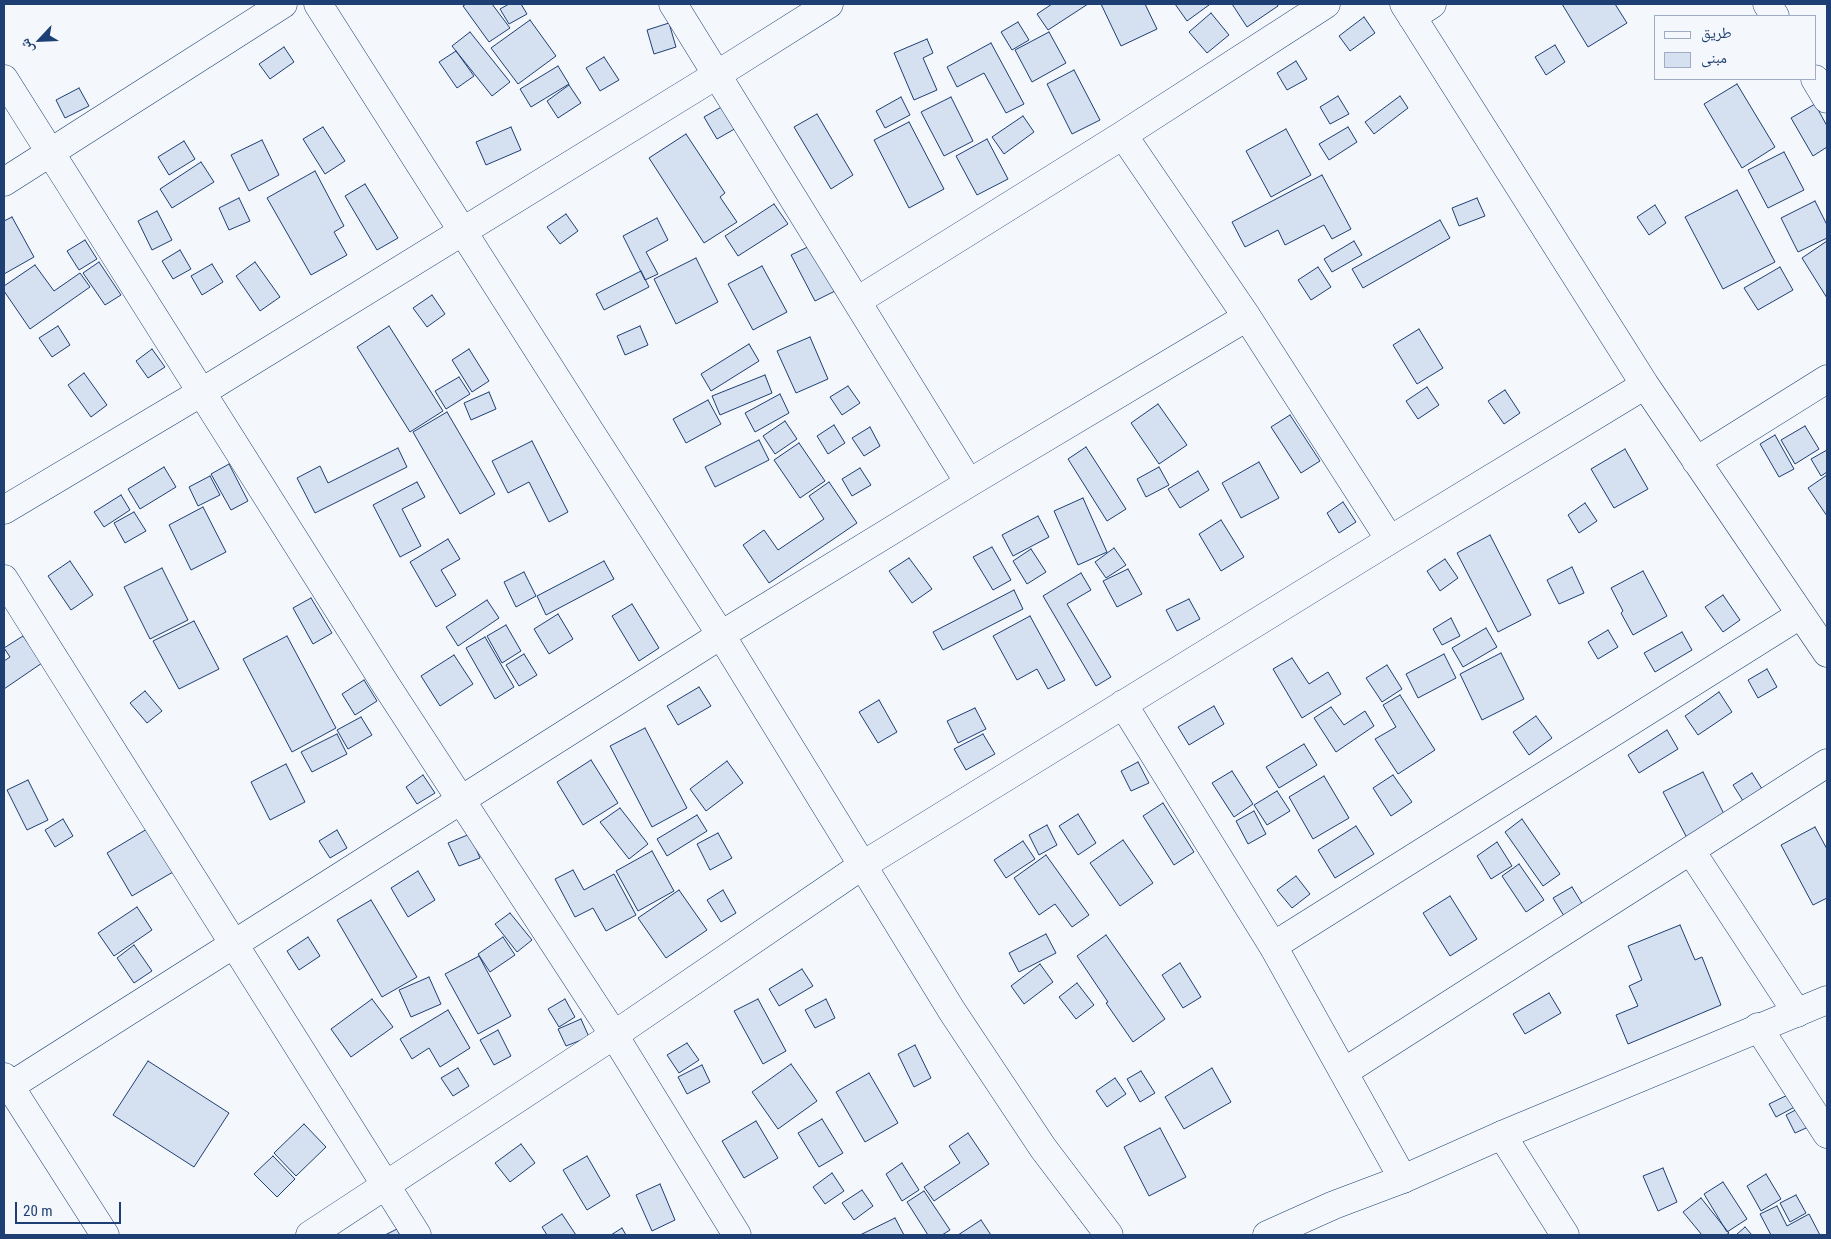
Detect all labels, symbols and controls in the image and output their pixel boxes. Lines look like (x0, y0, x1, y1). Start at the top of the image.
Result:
north arrow (15, 15, 65, 65)
legend (1654, 15, 1816, 80)
text: طريق (1701, 24, 1732, 42)
text: ش (16, 36, 37, 56)
text: مبنى (1701, 49, 1727, 67)
scale bar (18, 1192, 124, 1224)
text: 20 m (23, 1202, 53, 1220)

